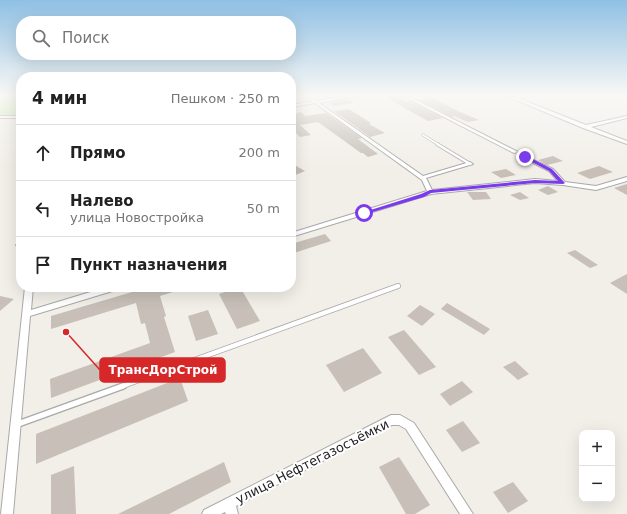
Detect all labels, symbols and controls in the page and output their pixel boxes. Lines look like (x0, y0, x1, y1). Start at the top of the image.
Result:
search box (16, 16, 296, 60)
icon: search (30, 27, 52, 49)
text: Поиск (62, 29, 110, 47)
text: 4 мин (32, 88, 87, 108)
text: Пешком · 250 m (171, 91, 280, 106)
icon: ahead (32, 142, 54, 164)
text: Прямо (70, 144, 126, 162)
text: 200 m (238, 145, 280, 160)
route end (516, 148, 534, 166)
text: Налево (70, 192, 134, 210)
icon: left (32, 198, 54, 220)
text: 50 m (247, 201, 280, 216)
route start (355, 204, 373, 222)
text: улица Новостройка (70, 210, 204, 225)
icon: arrive (32, 254, 54, 276)
text: Пункт назначения (70, 256, 227, 274)
callout: ТрансДорСтрой (100, 358, 225, 382)
text: ТрансДорСтрой (109, 363, 217, 377)
street label: улица Нефтегазосъёмки (233, 416, 391, 507)
map controls (579, 430, 615, 502)
button: + (579, 430, 615, 466)
button: − (579, 466, 615, 502)

